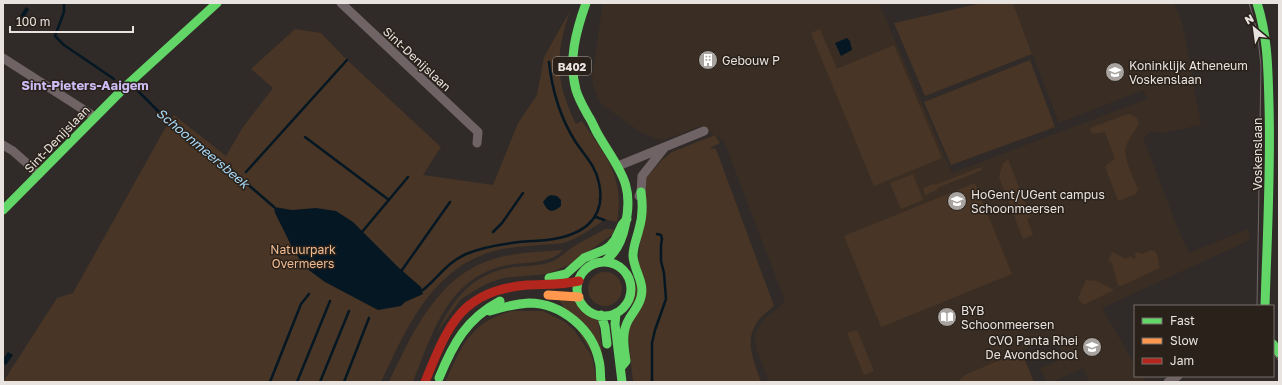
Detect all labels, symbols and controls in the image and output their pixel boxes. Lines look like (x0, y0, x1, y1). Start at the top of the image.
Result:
scale bar (10, 8, 133, 34)
north arrow (1234, 8, 1274, 48)
text: N (1242, 11, 1256, 27)
text: 100 m (16, 14, 50, 29)
street label: Sint-Denijslaan (380, 24, 454, 94)
building icon: Gebouw P (697, 49, 719, 71)
place label: Gebouw P (722, 53, 780, 68)
road number: B402 (553, 57, 591, 75)
place label: Koninklijk Atheneum Voskenslaan (1129, 58, 1248, 87)
school or university icon: Koninklijk Atheneum Voskenslaan (1104, 61, 1126, 83)
district label: Sint-Pieters-Aaigem (21, 77, 149, 93)
street label: Sint-Denijslaan (21, 102, 93, 176)
water label: Schoonmeersbeek (153, 105, 254, 192)
street label: Voskenslaan (1250, 118, 1265, 190)
place label: HoGent/UGent campus Schoonmeersen (971, 187, 1105, 216)
school or university icon: HoGent/UGent campus Schoonmeersen (946, 190, 968, 212)
park label: Natuurpark Overmeers (270, 242, 336, 271)
place label: BYB Schoonmeersen (961, 303, 1054, 332)
legend (1134, 305, 1274, 377)
library icon: BYB Schoonmeersen (936, 306, 958, 328)
text: Fast (1170, 313, 1195, 328)
place label: CVO Panta Rhei De Avondschool (985, 333, 1078, 362)
text: Slow (1170, 333, 1198, 348)
school or university icon: CVO Panta Rhei De Avondschool (1081, 336, 1103, 358)
text: Jam (1170, 353, 1194, 368)

